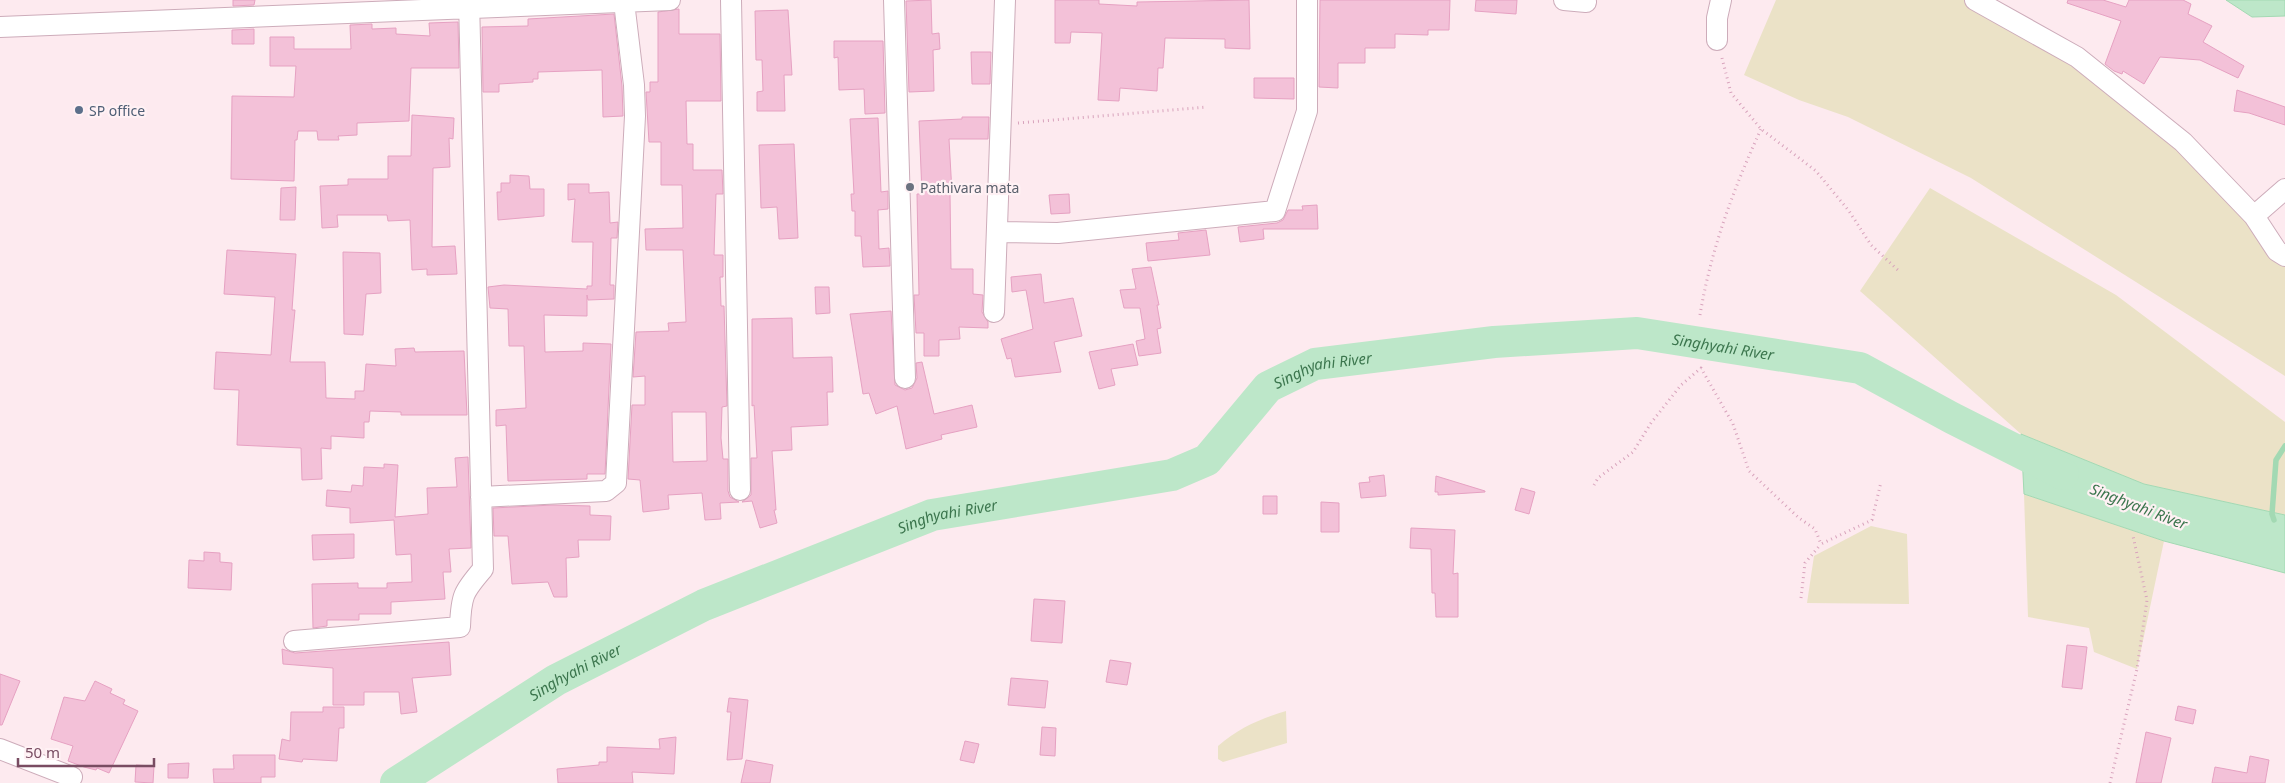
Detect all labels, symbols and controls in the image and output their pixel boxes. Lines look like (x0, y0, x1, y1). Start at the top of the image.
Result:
place label: SP office (89, 101, 145, 120)
marker: SP office (73, 104, 85, 116)
place label: Pathivara mata (920, 178, 1019, 197)
marker: Pathivara mata (904, 181, 916, 193)
water label: Singhyahi River (1671, 329, 1776, 365)
water label: Singhyahi River (1270, 347, 1374, 393)
water label: Singhyahi River (2088, 478, 2191, 534)
water label: Singhyahi River (894, 494, 1000, 538)
water label: Singhyahi River (525, 638, 626, 705)
scale bar (18, 736, 154, 768)
text: 50 m (25, 742, 60, 762)

